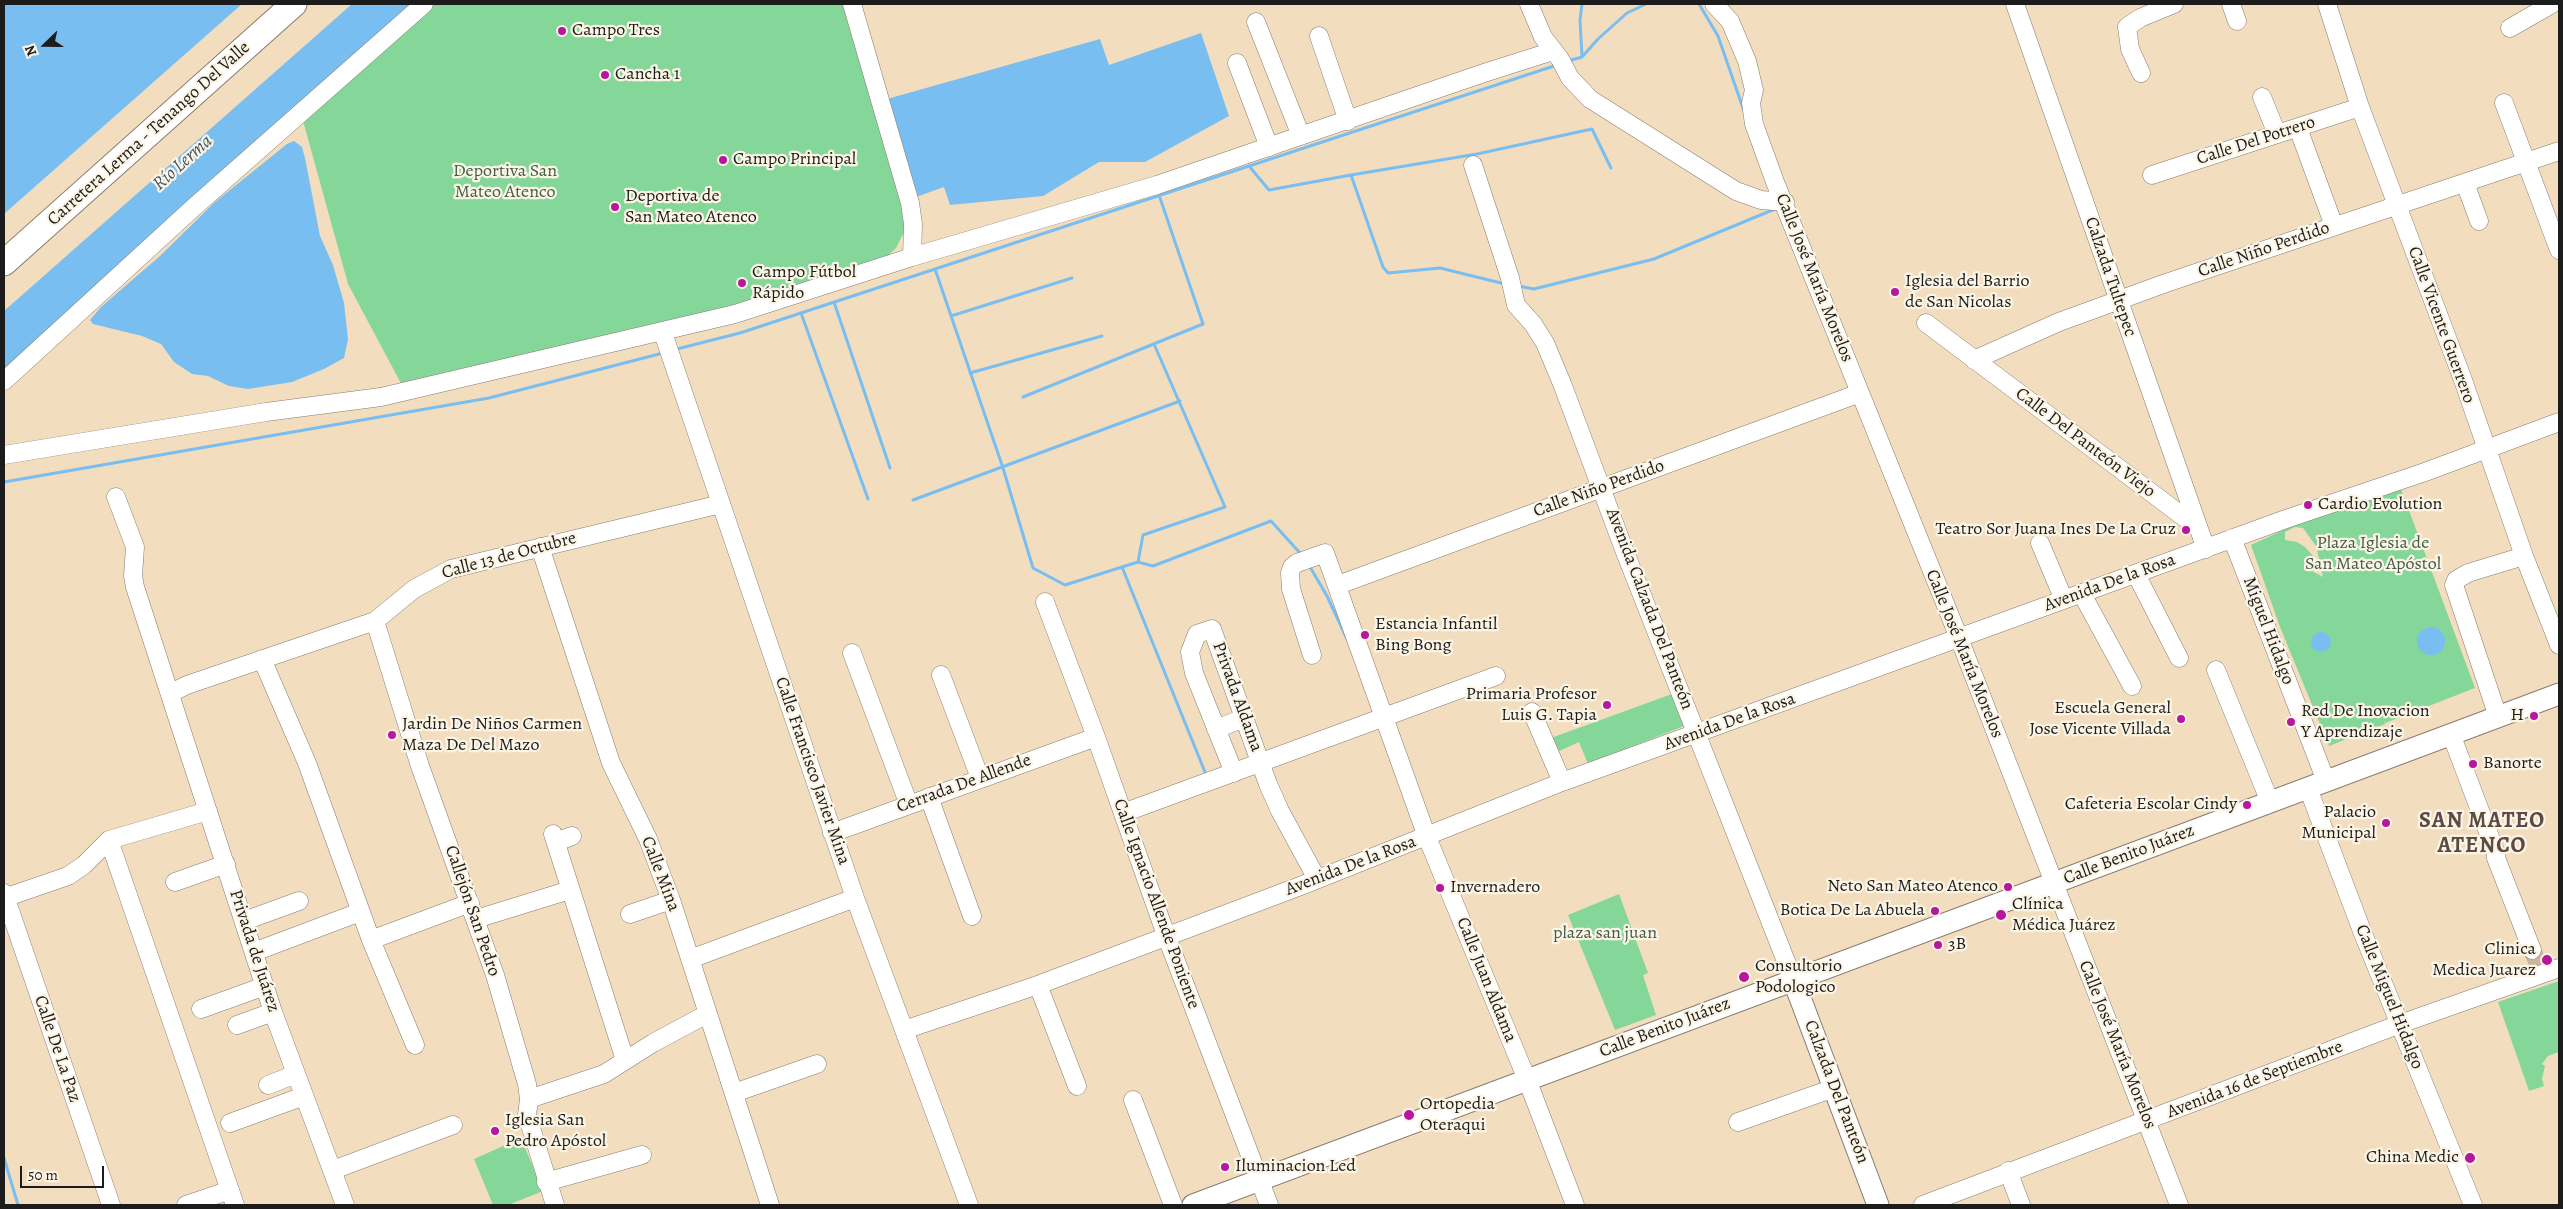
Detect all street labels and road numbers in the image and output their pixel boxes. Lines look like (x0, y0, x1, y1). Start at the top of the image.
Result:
street label: Carretera Lerma - Tenango Del Valle (43, 37, 255, 231)
street label: Calle Del Potrero (2194, 112, 2318, 170)
street label: Calle José María Morelos (1770, 191, 1858, 365)
street label: Calzada Tultepec (2079, 214, 2141, 340)
street label: Calle Niño Perdido (2195, 217, 2333, 283)
street label: Calle Vicente Guerrero (2403, 244, 2479, 406)
street label: Calle Del Panteón Viejo (2011, 383, 2159, 503)
street label: Calle Niño Perdido (1531, 455, 1667, 523)
street label: Avenida Calzada Del Panteón (1601, 505, 1697, 713)
street label: Calle 13 de Octubre (439, 528, 579, 584)
street label: Avenida De la Rosa (2041, 549, 2179, 617)
street label: Calle José María Morelos (1920, 567, 2008, 741)
street label: Miguel Hidalgo (2238, 574, 2298, 688)
street label: Privada Aldama (1207, 639, 1267, 755)
street label: Calle Francisco Javier Mina (770, 674, 854, 868)
street label: Avenida De la Rosa (1661, 688, 1799, 756)
street label: Cerrada De Allende (894, 750, 1034, 818)
street label: Calle Ignacio Allende Poniente (1108, 796, 1204, 1012)
street label: Calle Benito Juárez (2060, 820, 2198, 890)
street label: Avenida De la Rosa (1283, 831, 1419, 901)
street label: Calle Mina (636, 834, 684, 914)
street label: Callejón San Pedro (440, 843, 504, 979)
street label: Privada de Juárez (224, 887, 284, 1015)
street label: Calle Juan Aldama (1451, 914, 1521, 1046)
street label: Calle Miguel Hidalgo (2350, 922, 2428, 1072)
street label: Calle José María Morelos (2073, 958, 2161, 1132)
street label: Calle De La Paz (29, 993, 85, 1105)
street label: Calle Benito Juárez (1596, 993, 1734, 1063)
street label: Calzada Del Panteón (1799, 1017, 1873, 1167)
street label: Avenida 16 de Septiembre (2164, 1036, 2346, 1124)

